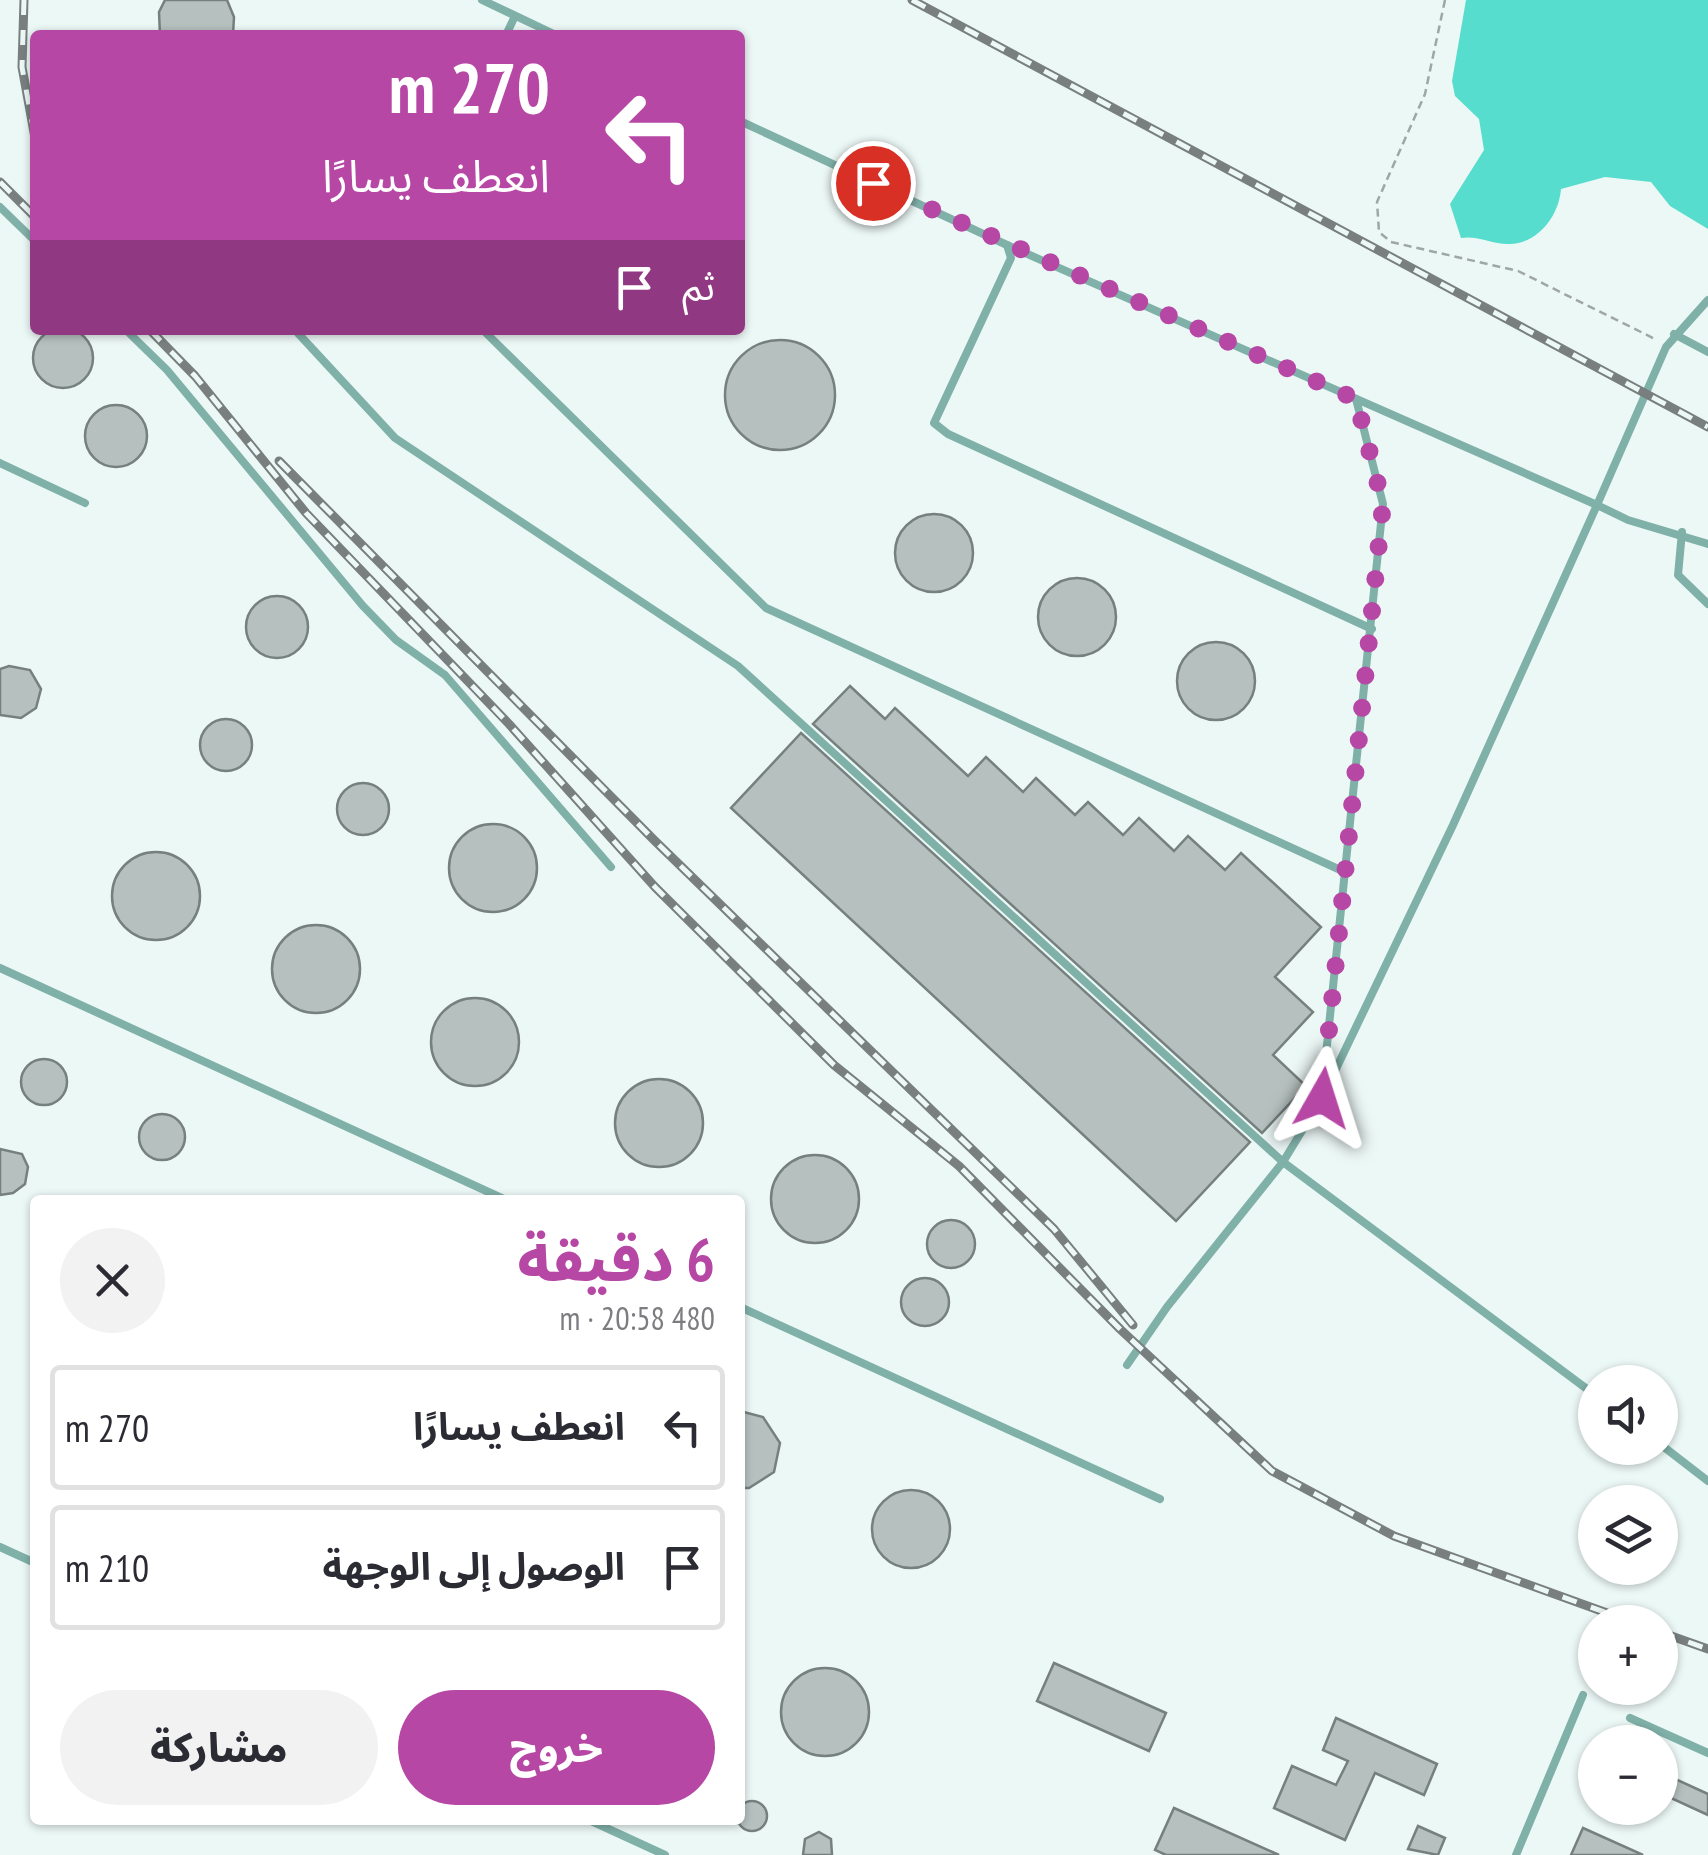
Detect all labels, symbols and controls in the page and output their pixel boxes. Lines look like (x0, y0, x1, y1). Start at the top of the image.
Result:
text: 270 m (389, 42, 550, 132)
icon: left (585, 70, 715, 200)
pin (831, 141, 916, 226)
text: انعطف يسارًا (322, 146, 550, 204)
icon: arrive (846, 156, 901, 211)
icon: arrive (607, 260, 662, 315)
text: ثم (682, 261, 715, 310)
position arrow (1270, 1046, 1374, 1150)
text: 6 دقيقة (517, 1220, 715, 1298)
button: close (60, 1228, 165, 1333)
text: 480 m · 20:58 (560, 1297, 715, 1339)
map controls (1578, 1365, 1678, 1825)
button: sound (1578, 1365, 1678, 1465)
icon: left (655, 1400, 710, 1455)
text: انعطف يسارًا (413, 1401, 625, 1450)
text: 270 m (65, 1403, 149, 1452)
button: layers (1578, 1485, 1678, 1585)
icon: arrive (655, 1540, 710, 1595)
text: الوصول إلى الوجهة (322, 1541, 625, 1590)
text: 210 m (65, 1543, 149, 1592)
button: + (1578, 1605, 1678, 1705)
button: مشاركة (60, 1690, 378, 1805)
button: خروج (398, 1690, 715, 1805)
button: − (1578, 1725, 1678, 1825)

